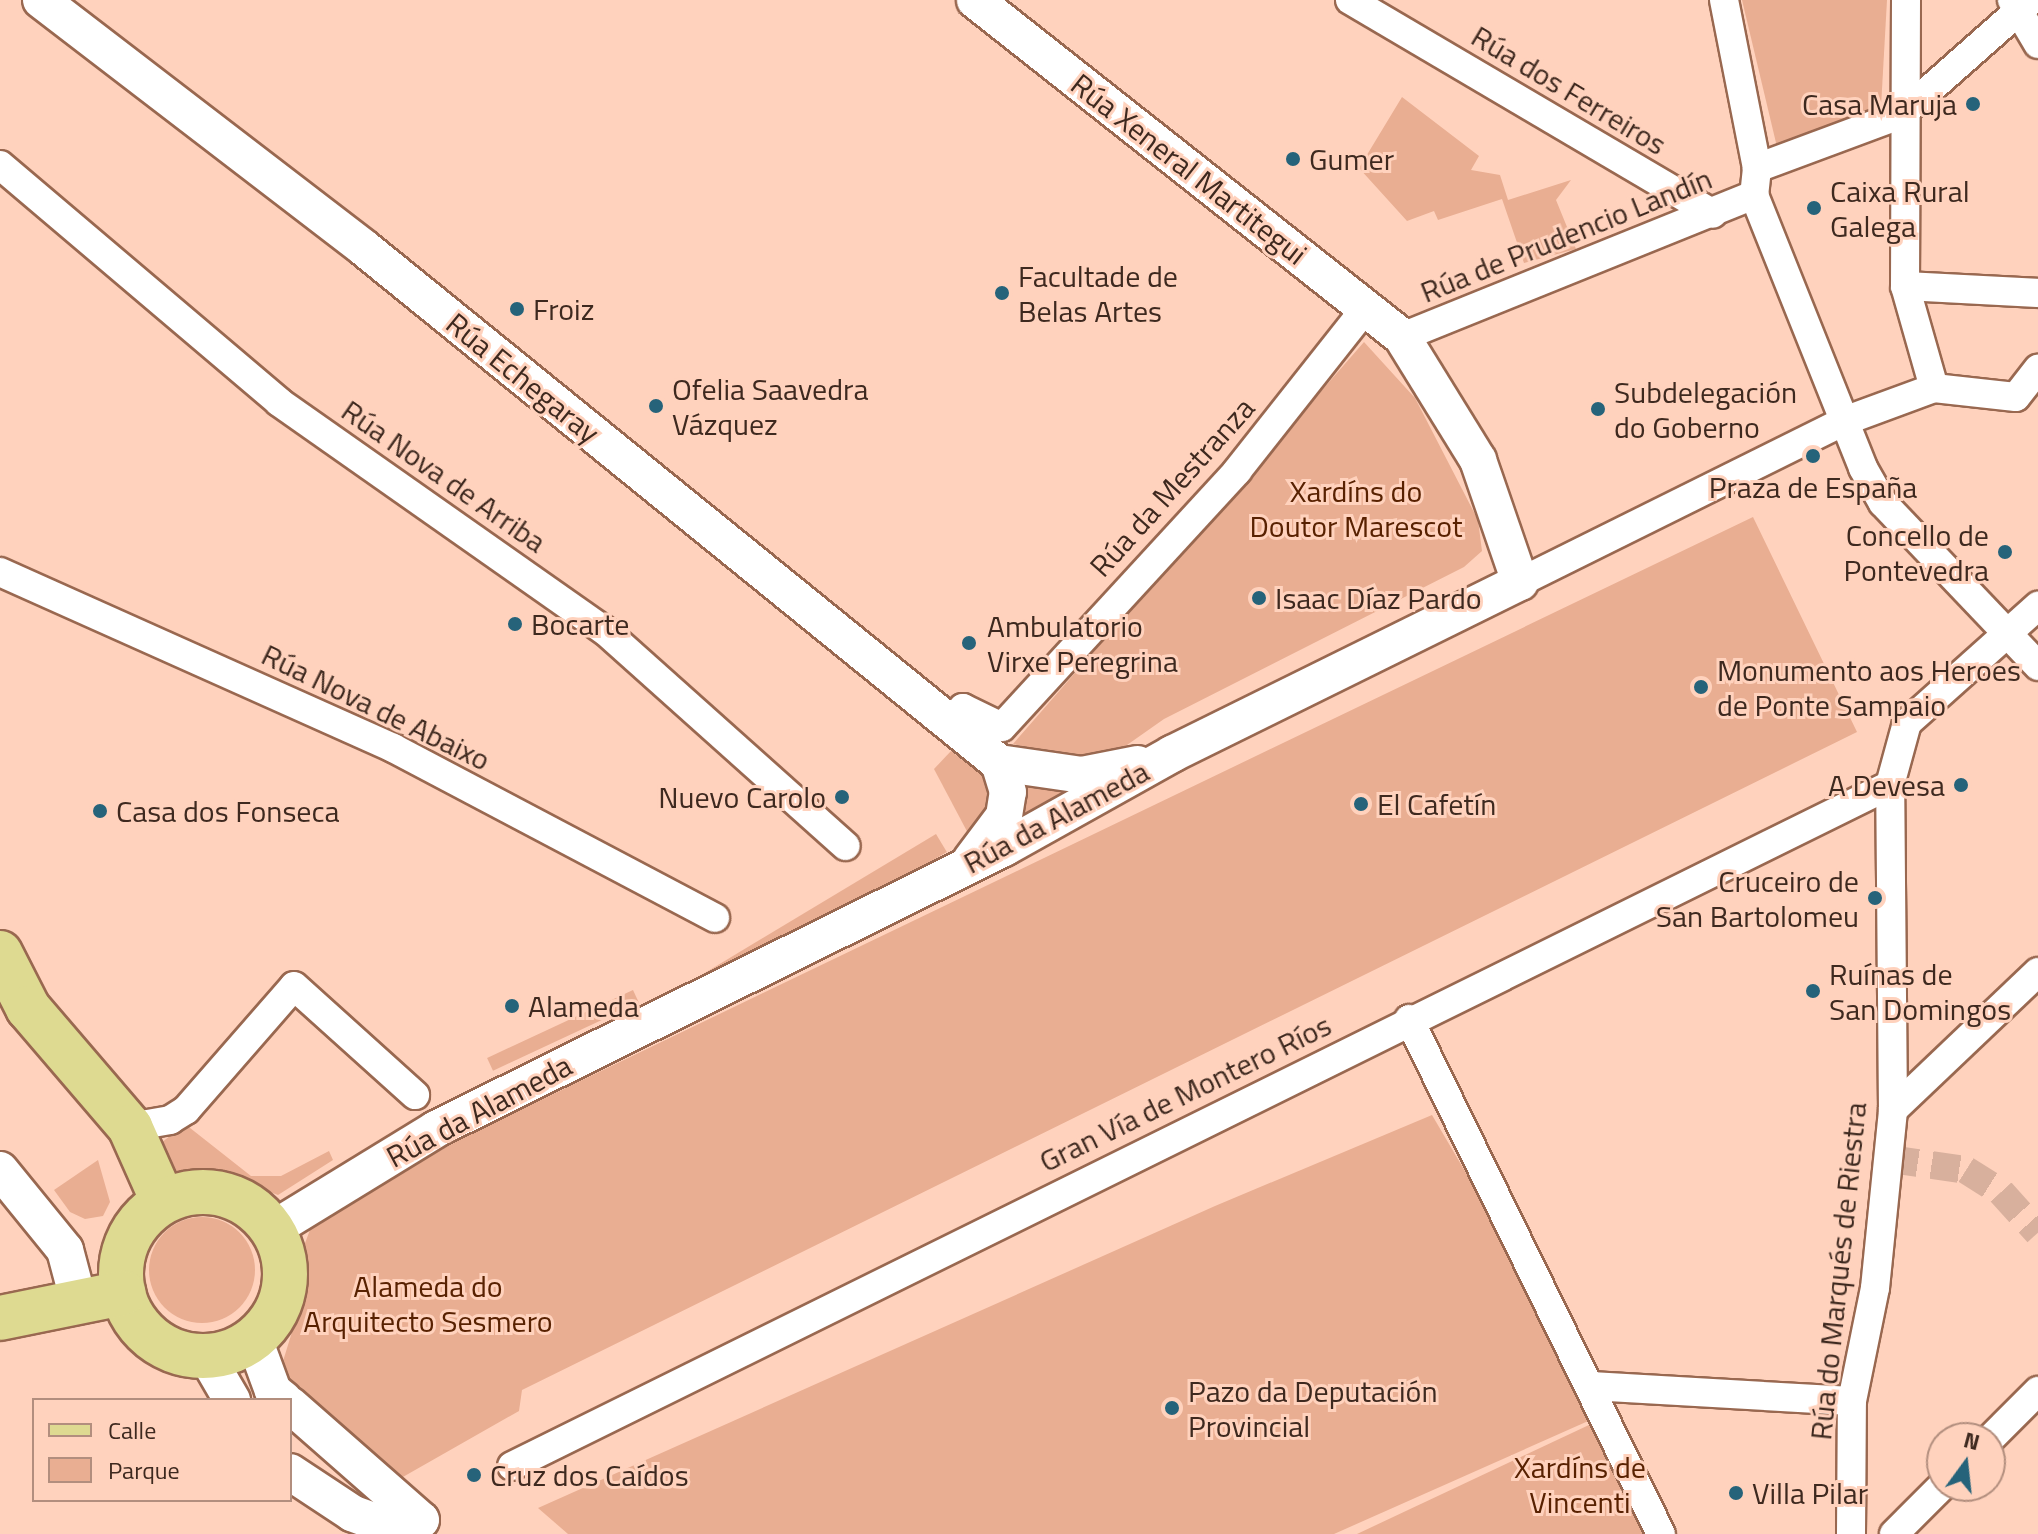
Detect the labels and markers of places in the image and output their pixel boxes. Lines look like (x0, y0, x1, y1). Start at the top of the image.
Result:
place label: Casa Maruja (1802, 86, 1957, 122)
marker: Casa Maruja (1964, 95, 1982, 113)
place label: Gumer (1309, 141, 1394, 177)
marker: Gumer (1284, 150, 1302, 168)
place label: Caixa Rural Galega (1830, 173, 1970, 244)
marker: Caixa Rural Galega (1805, 199, 1823, 217)
place label: Facultade de Belas Artes (1018, 258, 1178, 328)
marker: Facultade de Belas Artes (993, 284, 1011, 302)
place label: Froiz (533, 291, 594, 327)
marker: Froiz (508, 300, 526, 318)
place label: Ofelia Saavedra Vázquez (672, 371, 868, 442)
place label: Subdelegación do Goberno (1614, 374, 1797, 444)
marker: Ofelia Saavedra Vázquez (647, 397, 665, 415)
marker: Subdelegación do Goberno (1589, 400, 1607, 418)
marker: Praza de España (1804, 447, 1822, 465)
place label: Praza de España (1709, 469, 1917, 505)
place label: Concello de Pontevedra (1843, 517, 1989, 588)
marker: Concello de Pontevedra (1996, 543, 2014, 561)
place label: Isaac Díaz Pardo (1275, 580, 1482, 616)
marker: Isaac Díaz Pardo (1250, 589, 1268, 607)
place label: Bocarte (531, 606, 629, 642)
place label: Ambulatorio Virxe Peregrina (987, 608, 1178, 678)
marker: Bocarte (506, 615, 524, 633)
marker: Ambulatorio Virxe Peregrina (958, 632, 980, 654)
place label: Monumento aos Heroes de Ponte Sampaio (1717, 652, 2021, 722)
marker: Monumento aos Heroes de Ponte Sampaio (1692, 678, 1710, 696)
place label: A Devesa (1828, 767, 1945, 803)
marker: A Devesa (1952, 776, 1970, 794)
place label: Nuevo Carolo (658, 779, 826, 815)
place label: El Cafetín (1377, 786, 1496, 822)
marker: Nuevo Carolo (833, 788, 851, 806)
place label: Casa dos Fonseca (116, 793, 340, 829)
marker: El Cafetín (1352, 795, 1370, 813)
marker: Casa dos Fonseca (91, 802, 109, 820)
place label: Cruceiro de San Bartolomeu (1656, 863, 1859, 934)
marker: Cruceiro de San Bartolomeu (1866, 889, 1884, 907)
place label: Ruínas de San Domingos (1829, 956, 2011, 1026)
marker: Ruínas de San Domingos (1804, 982, 1822, 1000)
place label: Alameda (528, 988, 639, 1024)
marker: Alameda (503, 997, 521, 1015)
place label: Pazo da Deputación Provincial (1188, 1373, 1438, 1444)
marker: Pazo da Deputación Provincial (1163, 1399, 1181, 1417)
place label: Cruz dos Caídos (490, 1457, 689, 1493)
marker: Cruz dos Caídos (465, 1466, 483, 1484)
place label: Villa Pilar (1752, 1475, 1868, 1511)
marker: Villa Pilar (1727, 1484, 1745, 1502)

